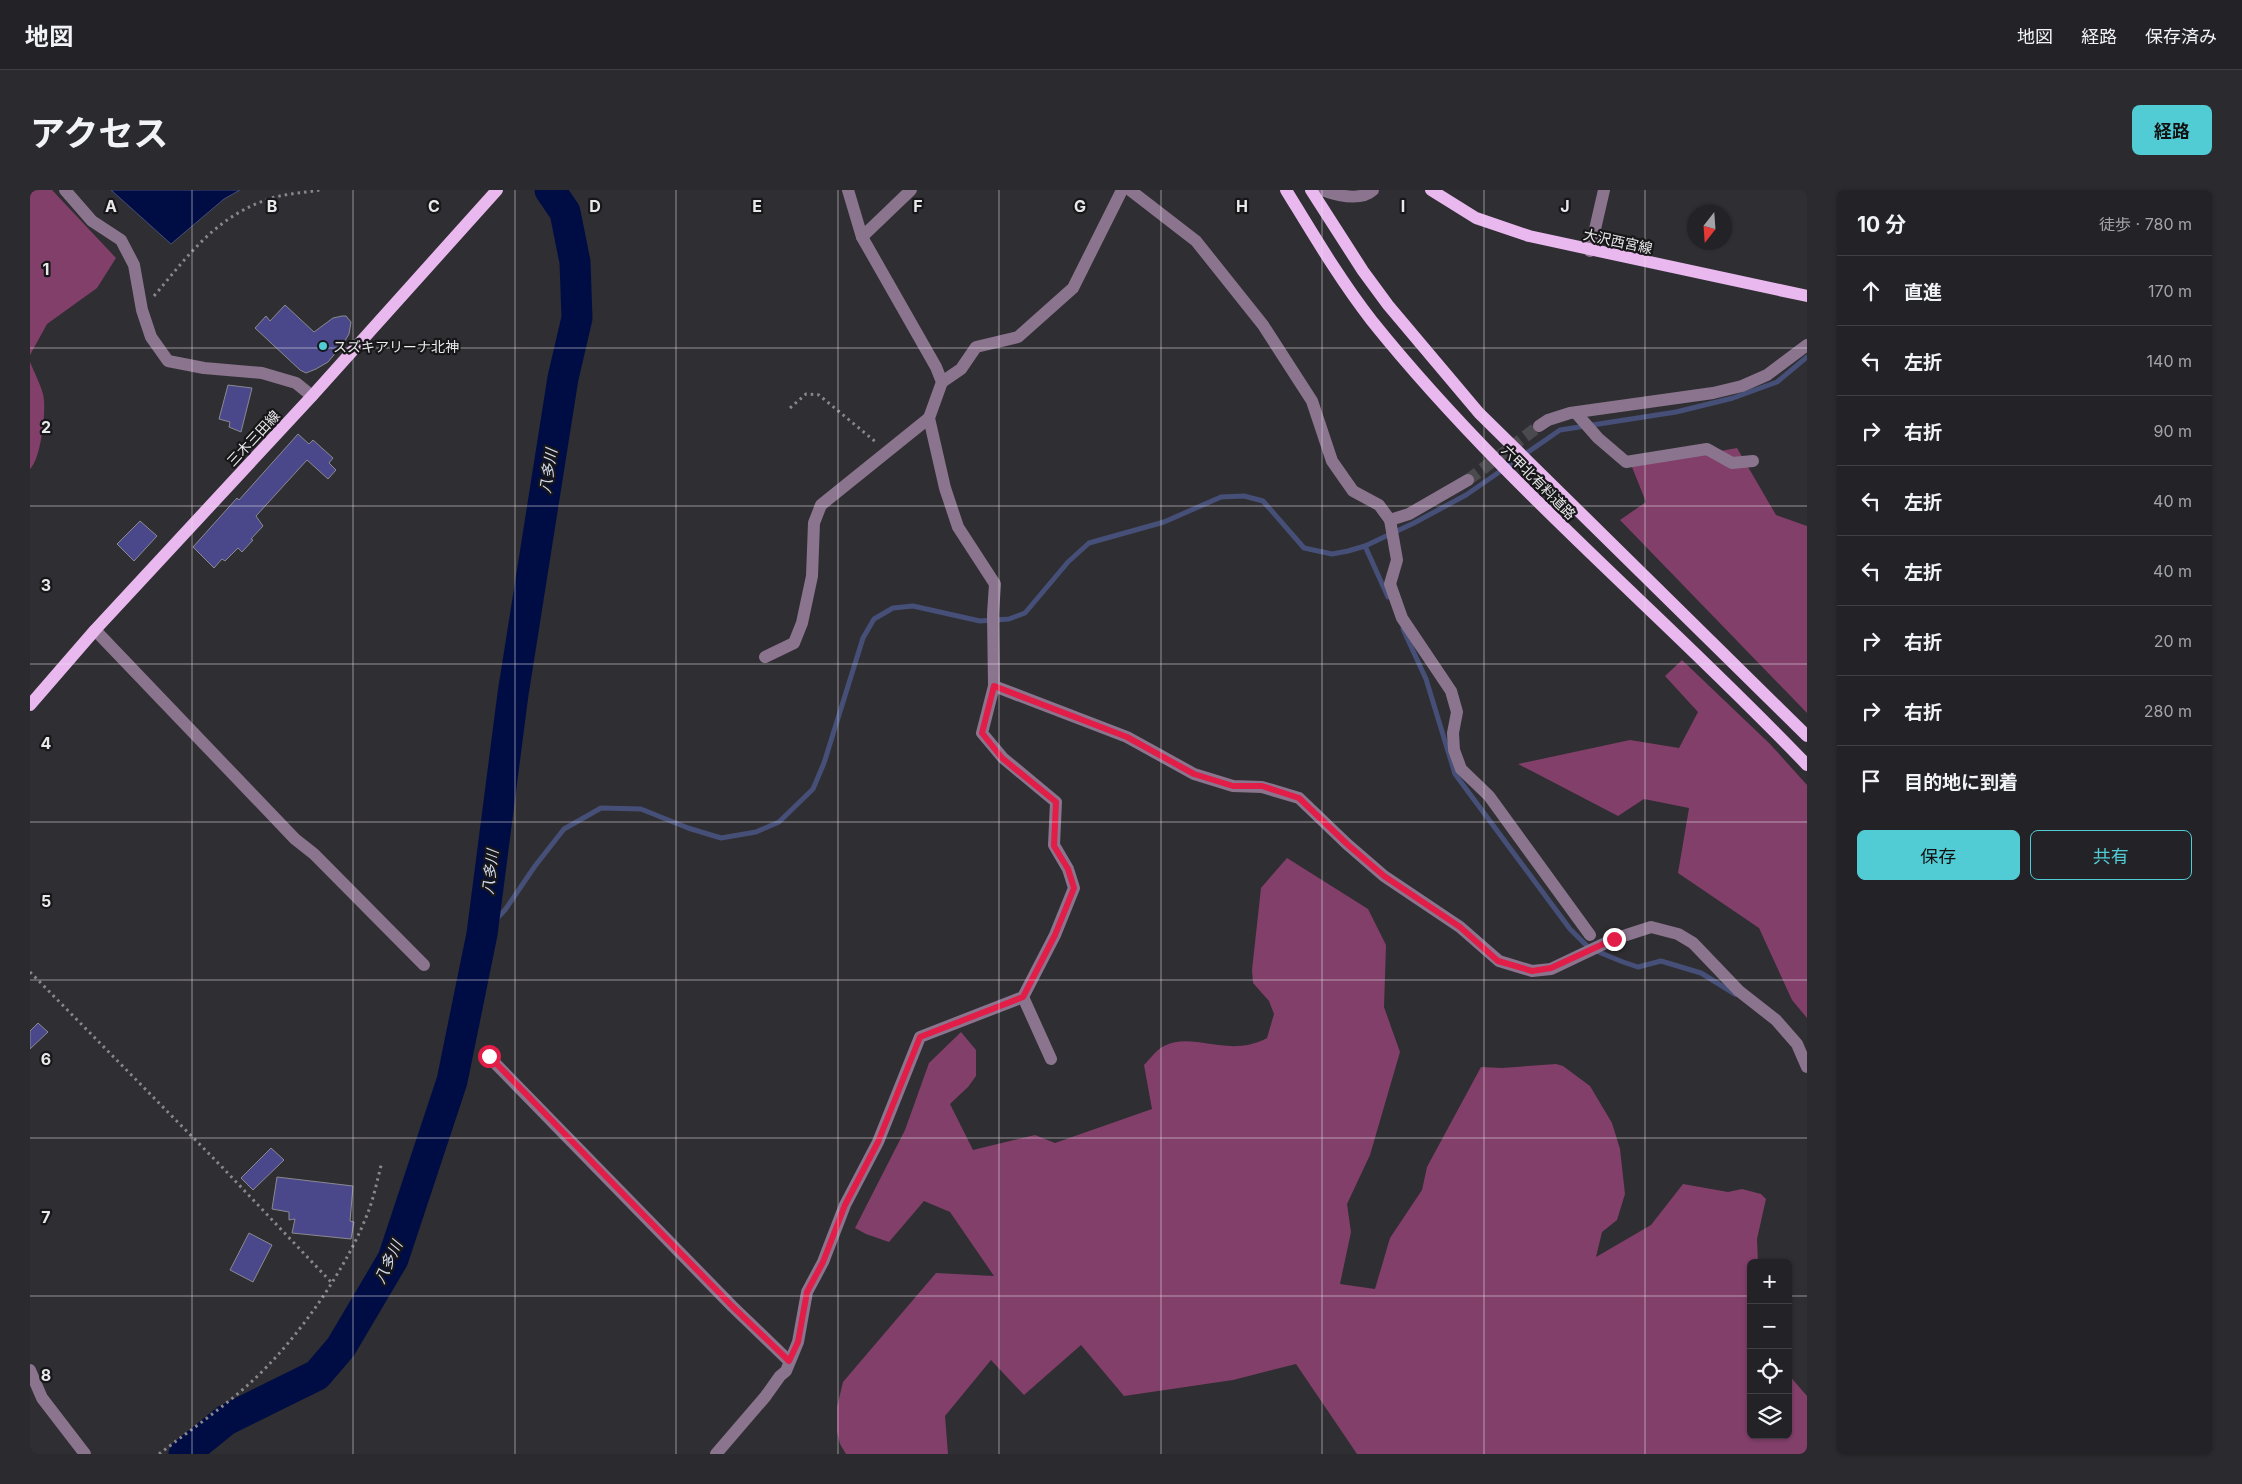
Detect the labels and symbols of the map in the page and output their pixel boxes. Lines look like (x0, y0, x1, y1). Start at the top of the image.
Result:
text: A (105, 196, 117, 216)
text: B (267, 196, 277, 216)
text: C (428, 196, 440, 216)
text: D (589, 196, 601, 216)
text: E (752, 196, 762, 216)
text: F (913, 196, 923, 216)
text: G (1074, 196, 1086, 216)
text: H (1236, 196, 1248, 216)
text: I (1401, 196, 1405, 216)
text: J (1560, 196, 1570, 216)
north arrow (1687, 205, 1732, 250)
street label: 大沢西宮線 (1582, 225, 1654, 257)
text: 1 (43, 259, 49, 279)
place label: スズキアリーナ北神 (333, 338, 459, 355)
marker: スズキアリーナ北神 (317, 340, 329, 352)
street label: 三木三田線 (223, 407, 283, 469)
text: 2 (41, 417, 51, 437)
street label: 六甲北有料道路 (1498, 441, 1580, 523)
water label: 八多川 (535, 445, 561, 495)
text: 3 (41, 575, 51, 595)
text: 4 (41, 733, 52, 753)
water label: 八多川 (478, 847, 502, 895)
text: 5 (41, 891, 51, 911)
route end (1603, 928, 1626, 951)
route start (478, 1045, 501, 1068)
text: 6 (41, 1049, 51, 1069)
text: 7 (41, 1207, 51, 1227)
water label: 八多川 (370, 1236, 407, 1286)
text: 8 (41, 1365, 51, 1385)

